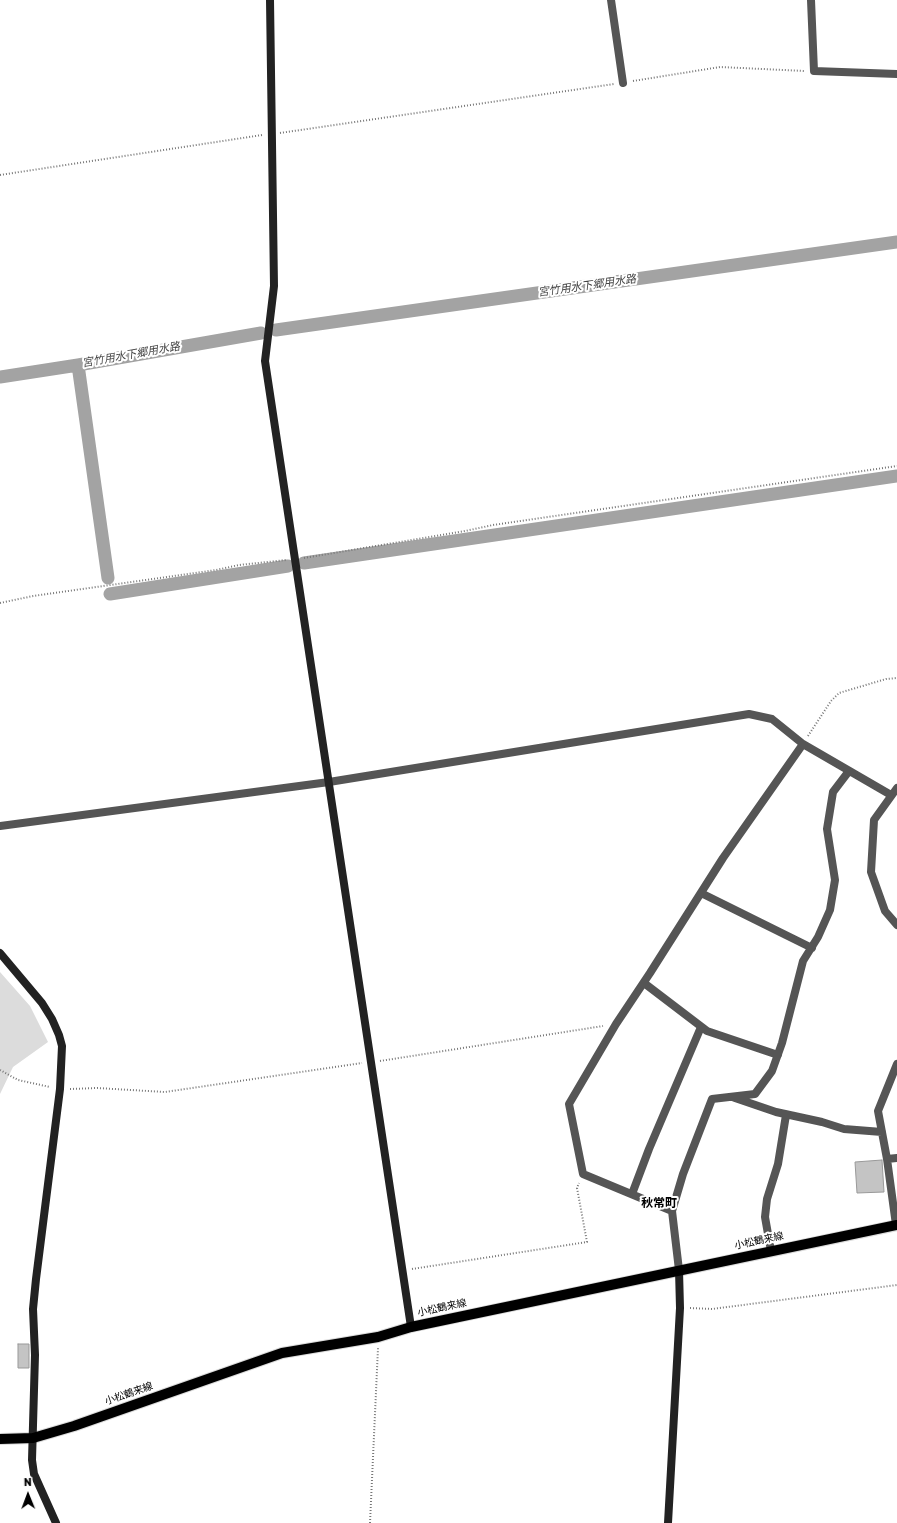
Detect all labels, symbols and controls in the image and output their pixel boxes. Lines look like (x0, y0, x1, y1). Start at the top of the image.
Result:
water label: 宮竹用水下郷用水路 (537, 273, 637, 299)
water label: 宮竹用水下郷用水路 (81, 340, 181, 370)
district label: 秋常町 (641, 1197, 677, 1211)
street label: 小松鶴来線 (733, 1230, 785, 1252)
street label: 小松鶴来線 (416, 1297, 468, 1319)
street label: 小松鶴来線 (103, 1380, 155, 1408)
north arrow (8, 1475, 48, 1515)
text: N (24, 1476, 32, 1489)

